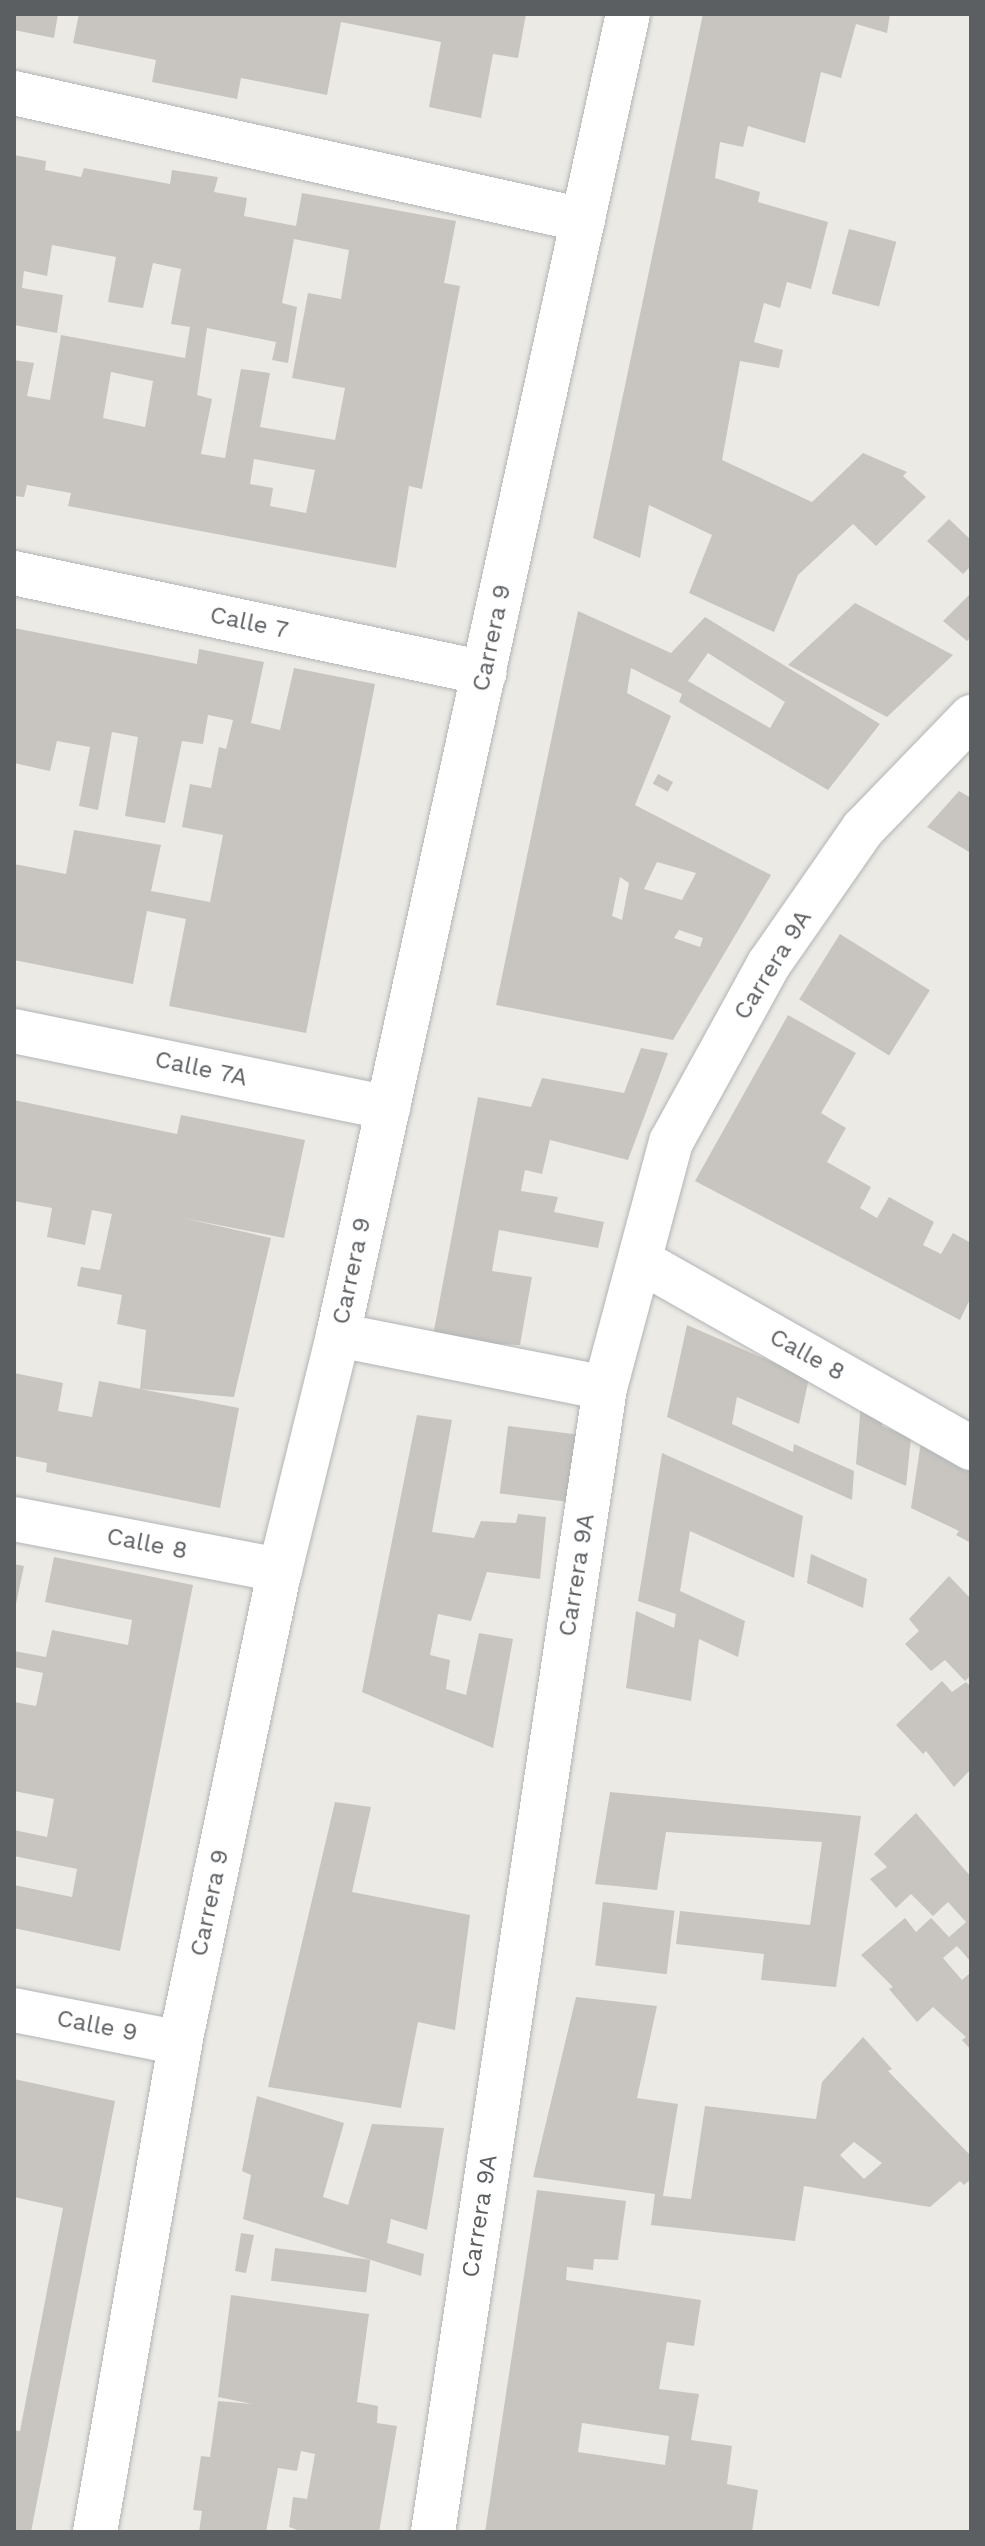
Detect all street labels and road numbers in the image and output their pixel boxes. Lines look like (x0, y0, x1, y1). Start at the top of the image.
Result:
street label: Carrera 9 (467, 582, 517, 694)
street label: Calle 7 (207, 601, 291, 645)
street label: Carrera 9A (728, 904, 818, 1026)
street label: Calle 7A (152, 1045, 250, 1093)
street label: Carrera 9 (327, 1215, 377, 1327)
street label: Calle 8 (764, 1323, 850, 1387)
street label: Carrera 9A (553, 1511, 601, 1639)
street label: Calle 8 (104, 1522, 190, 1566)
street label: Carrera 9 (185, 1847, 235, 1959)
street label: Calle 9 (54, 2004, 140, 2048)
street label: Carrera 9A (456, 2152, 504, 2280)

